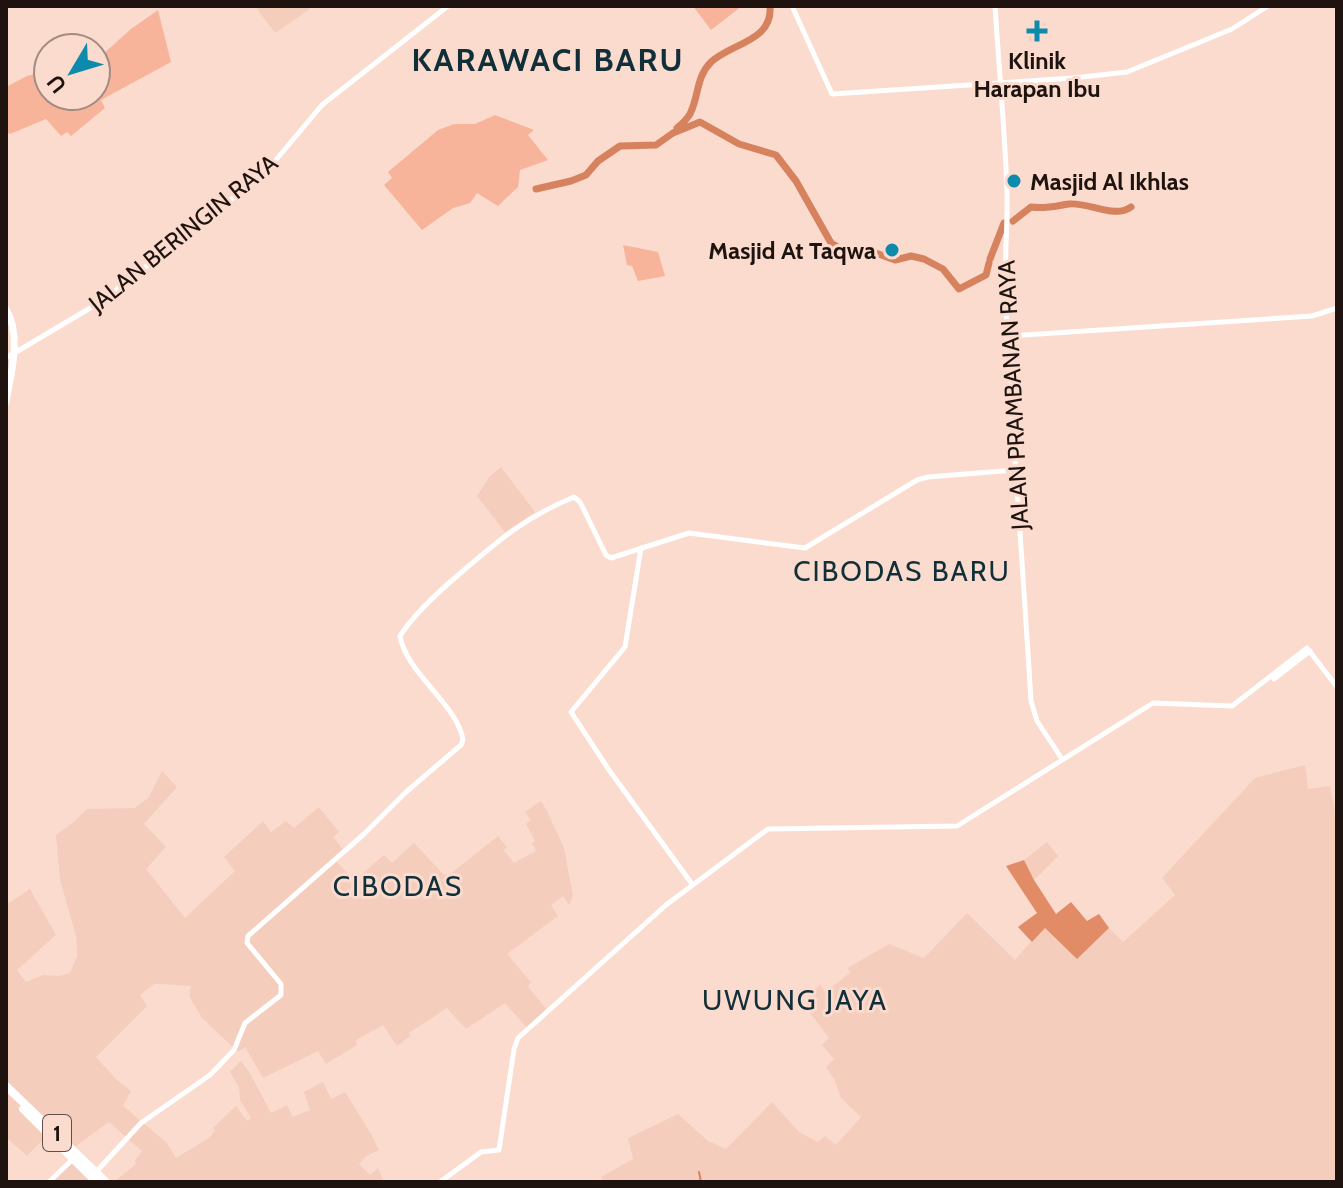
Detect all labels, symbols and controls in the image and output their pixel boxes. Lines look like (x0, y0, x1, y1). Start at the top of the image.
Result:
marker: Klinik Harapan Ibu (1026, 20, 1048, 42)
north arrow (32, 32, 112, 112)
district label: KARAWACI BARU (411, 40, 685, 79)
place label: Klinik Harapan Ibu (974, 46, 1100, 103)
text: U (41, 69, 72, 99)
street label: JALAN BERINGIN RAYA (82, 148, 283, 319)
place label: Masjid Al Ikhlas (1030, 167, 1189, 196)
marker: Masjid Al Ikhlas (1005, 172, 1023, 190)
place label: Masjid At Taqwa (708, 236, 876, 265)
marker: Masjid At Taqwa (883, 241, 901, 259)
street label: JALAN PRAMBANAN RAYA (991, 259, 1035, 532)
district label: CIBODAS BARU (793, 554, 1011, 588)
district label: CIBODAS (333, 869, 463, 903)
district label: UWUNG JAYA (702, 983, 888, 1017)
road number: 1 (43, 1115, 71, 1151)

